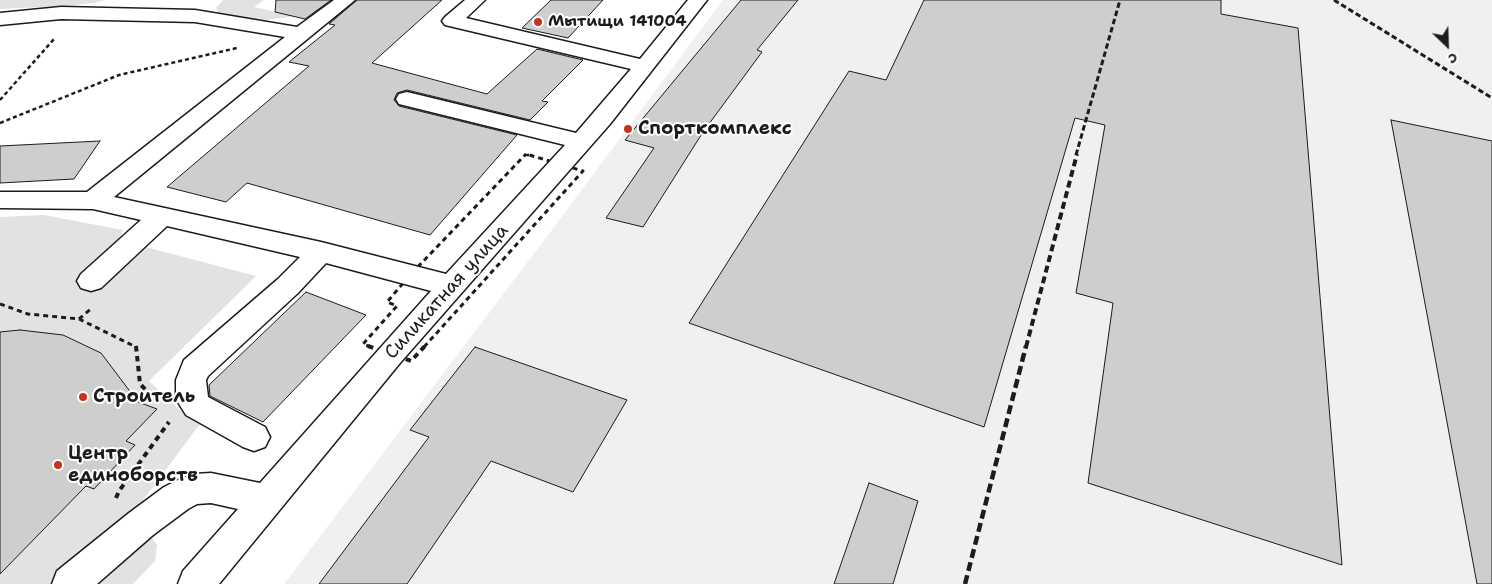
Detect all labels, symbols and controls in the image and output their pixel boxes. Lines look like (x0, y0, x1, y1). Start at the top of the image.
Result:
place label: Мытищи 141004 (548, 12, 687, 32)
marker: Мытищи 141004 (532, 16, 544, 28)
north arrow (1422, 20, 1472, 70)
text: С (1446, 49, 1461, 69)
place label: Спорткомплекс (638, 118, 792, 140)
marker: Спорткомплекс (622, 123, 634, 135)
street label: Силикатная улица (380, 220, 514, 364)
place label: Строитель (93, 386, 195, 408)
marker: Строитель (77, 391, 89, 403)
place label: Центр единоборств (68, 443, 198, 487)
marker: Центр единоборств (52, 459, 64, 471)

